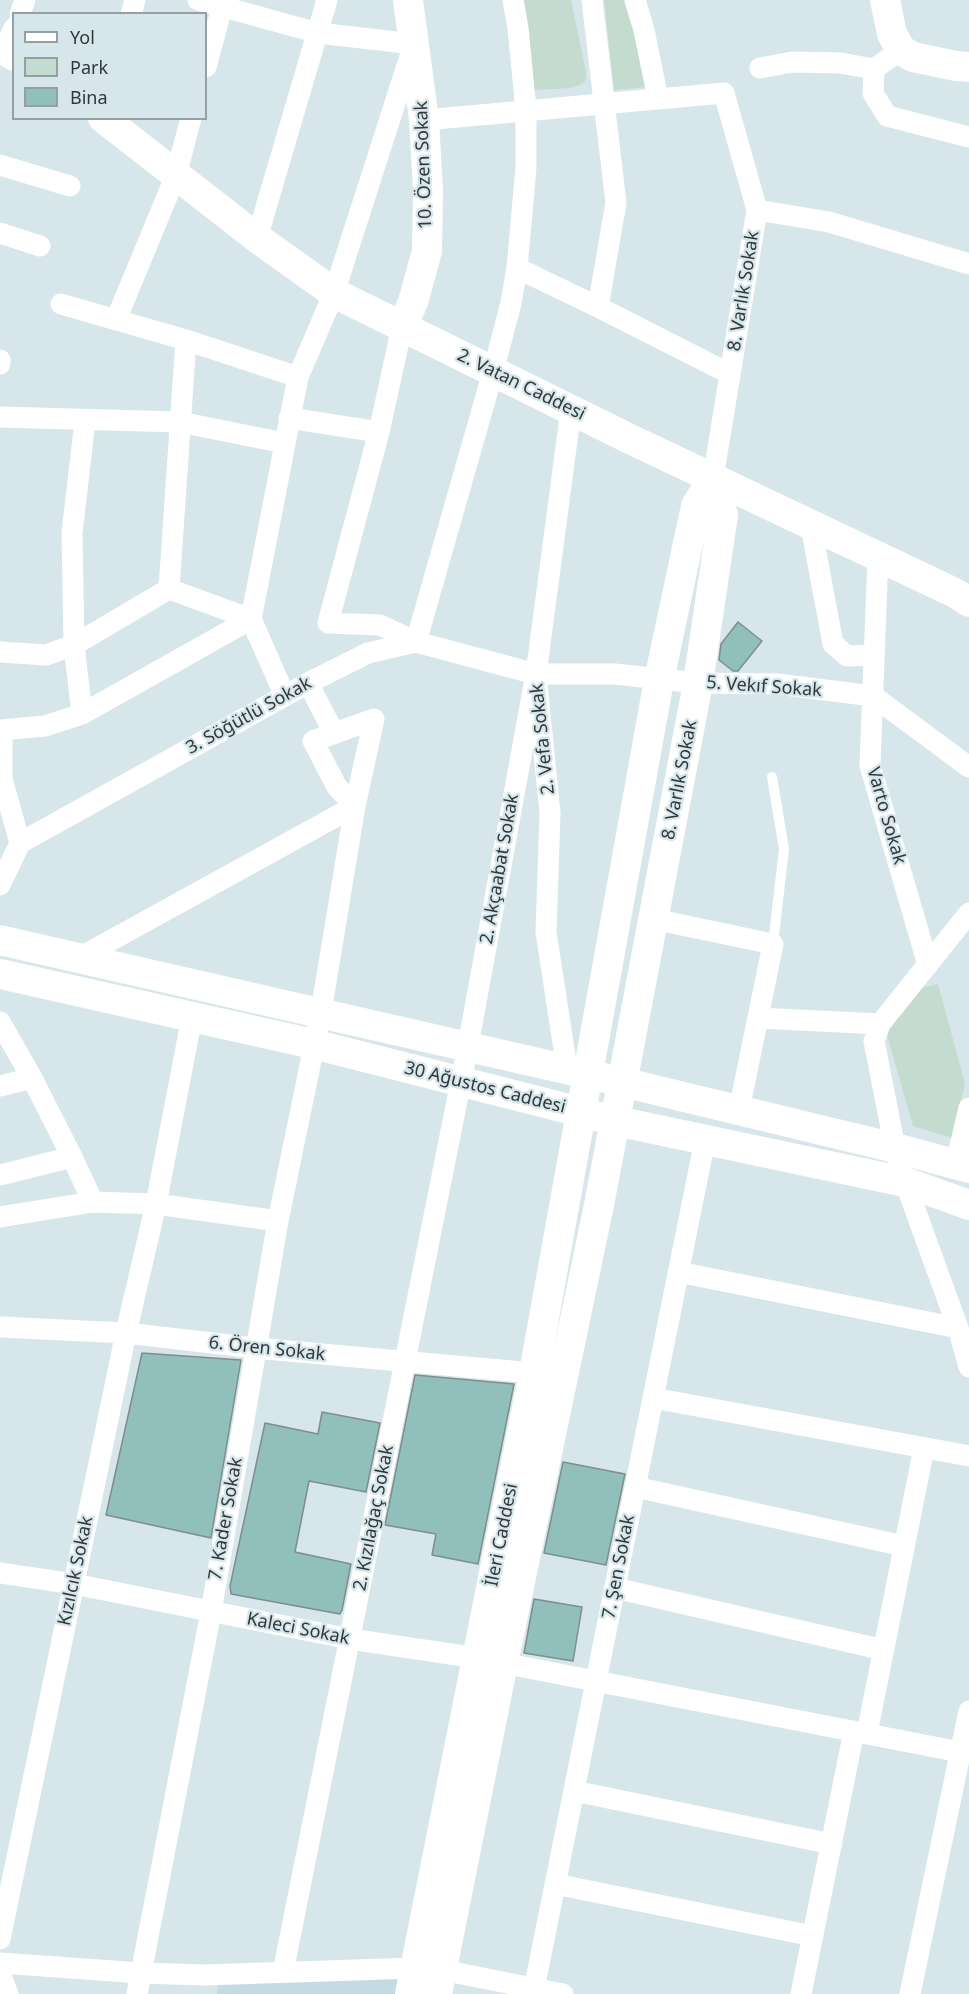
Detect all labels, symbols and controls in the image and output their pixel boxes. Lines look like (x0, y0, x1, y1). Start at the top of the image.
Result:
legend (12, 12, 207, 120)
text: Yol (70, 25, 95, 49)
text: Park (70, 55, 108, 79)
text: Bina (70, 85, 108, 109)
street label: 10. Özen Sokak (411, 100, 437, 230)
street label: 8. Varlık Sokak (724, 229, 764, 353)
street label: 2. Vatan Caddesi (453, 345, 589, 425)
street label: 5. Vekıf Sokak (706, 672, 822, 702)
street label: 3. Söğütlü Sokak (183, 673, 315, 759)
street label: 2. Vefa Sokak (526, 682, 560, 796)
street label: 8. Varlık Sokak (658, 718, 702, 842)
street label: Varto Sokak (862, 765, 910, 867)
street label: 2. Akçaabat Sokak (476, 792, 524, 946)
street label: 30 Ağustos Caddesi (402, 1058, 568, 1118)
street label: 6. Ören Sokak (208, 1332, 326, 1366)
street label: 2. Kızılağaç Sokak (349, 1443, 399, 1593)
street label: 7. Kader Sokak (205, 1456, 247, 1582)
street label: İleri Caddesi (481, 1482, 523, 1588)
street label: 7. Şen Sokak (598, 1513, 640, 1621)
street label: Kızılcık Sokak (54, 1514, 98, 1628)
street label: Kaleci Sokak (245, 1608, 351, 1650)

